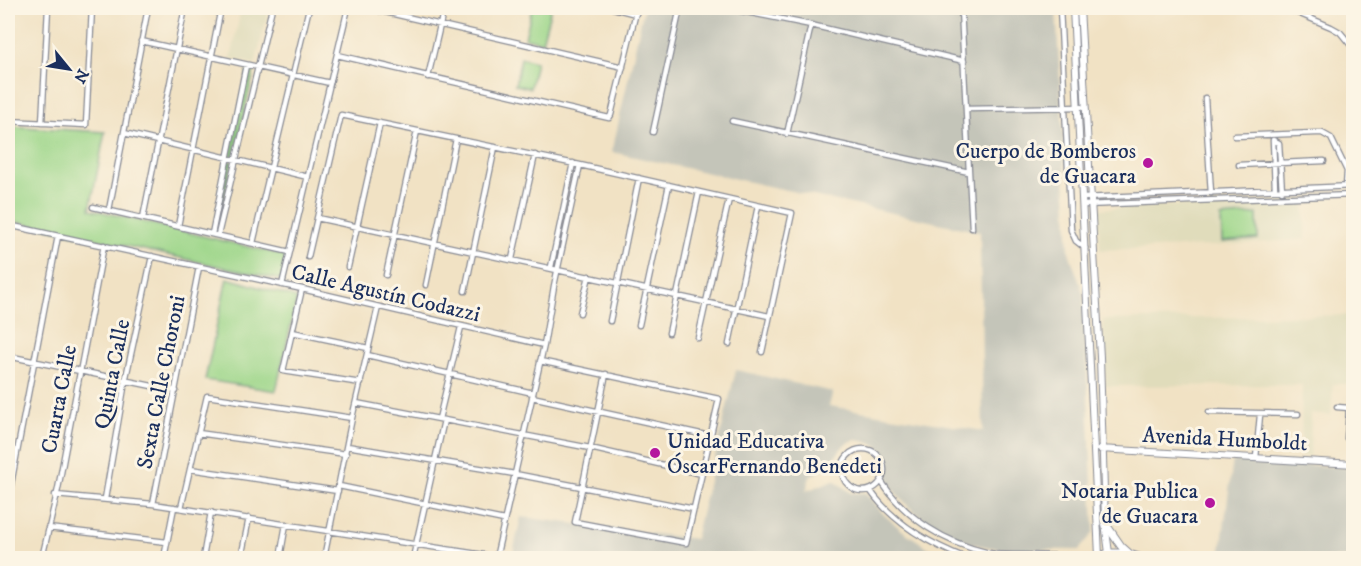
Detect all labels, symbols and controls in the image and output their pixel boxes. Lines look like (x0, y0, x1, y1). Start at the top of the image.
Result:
north arrow (39, 39, 99, 99)
text: N (69, 65, 93, 87)
place label: Cuerpo de Bomberos de Guacara (955, 138, 1137, 190)
marker: Cuerpo de Bomberos de Guacara (1141, 156, 1155, 170)
street label: Calle Agustín Codazzi (289, 259, 483, 328)
street label: Sexta Calle Choroni (131, 293, 192, 471)
street label: Quinta Calle (89, 317, 136, 432)
street label: Cuarta Calle (36, 343, 83, 456)
street label: Avenida Humboldt (1142, 422, 1308, 457)
place label: Unidad Educativa ÓscarFernando Benedeti (667, 428, 882, 480)
marker: Unidad Educativa ÓscarFernando Benedeti (648, 446, 662, 460)
place label: Notaria Publica de Guacara (1061, 478, 1199, 530)
marker: Notaria Publica de Guacara (1203, 496, 1217, 510)

